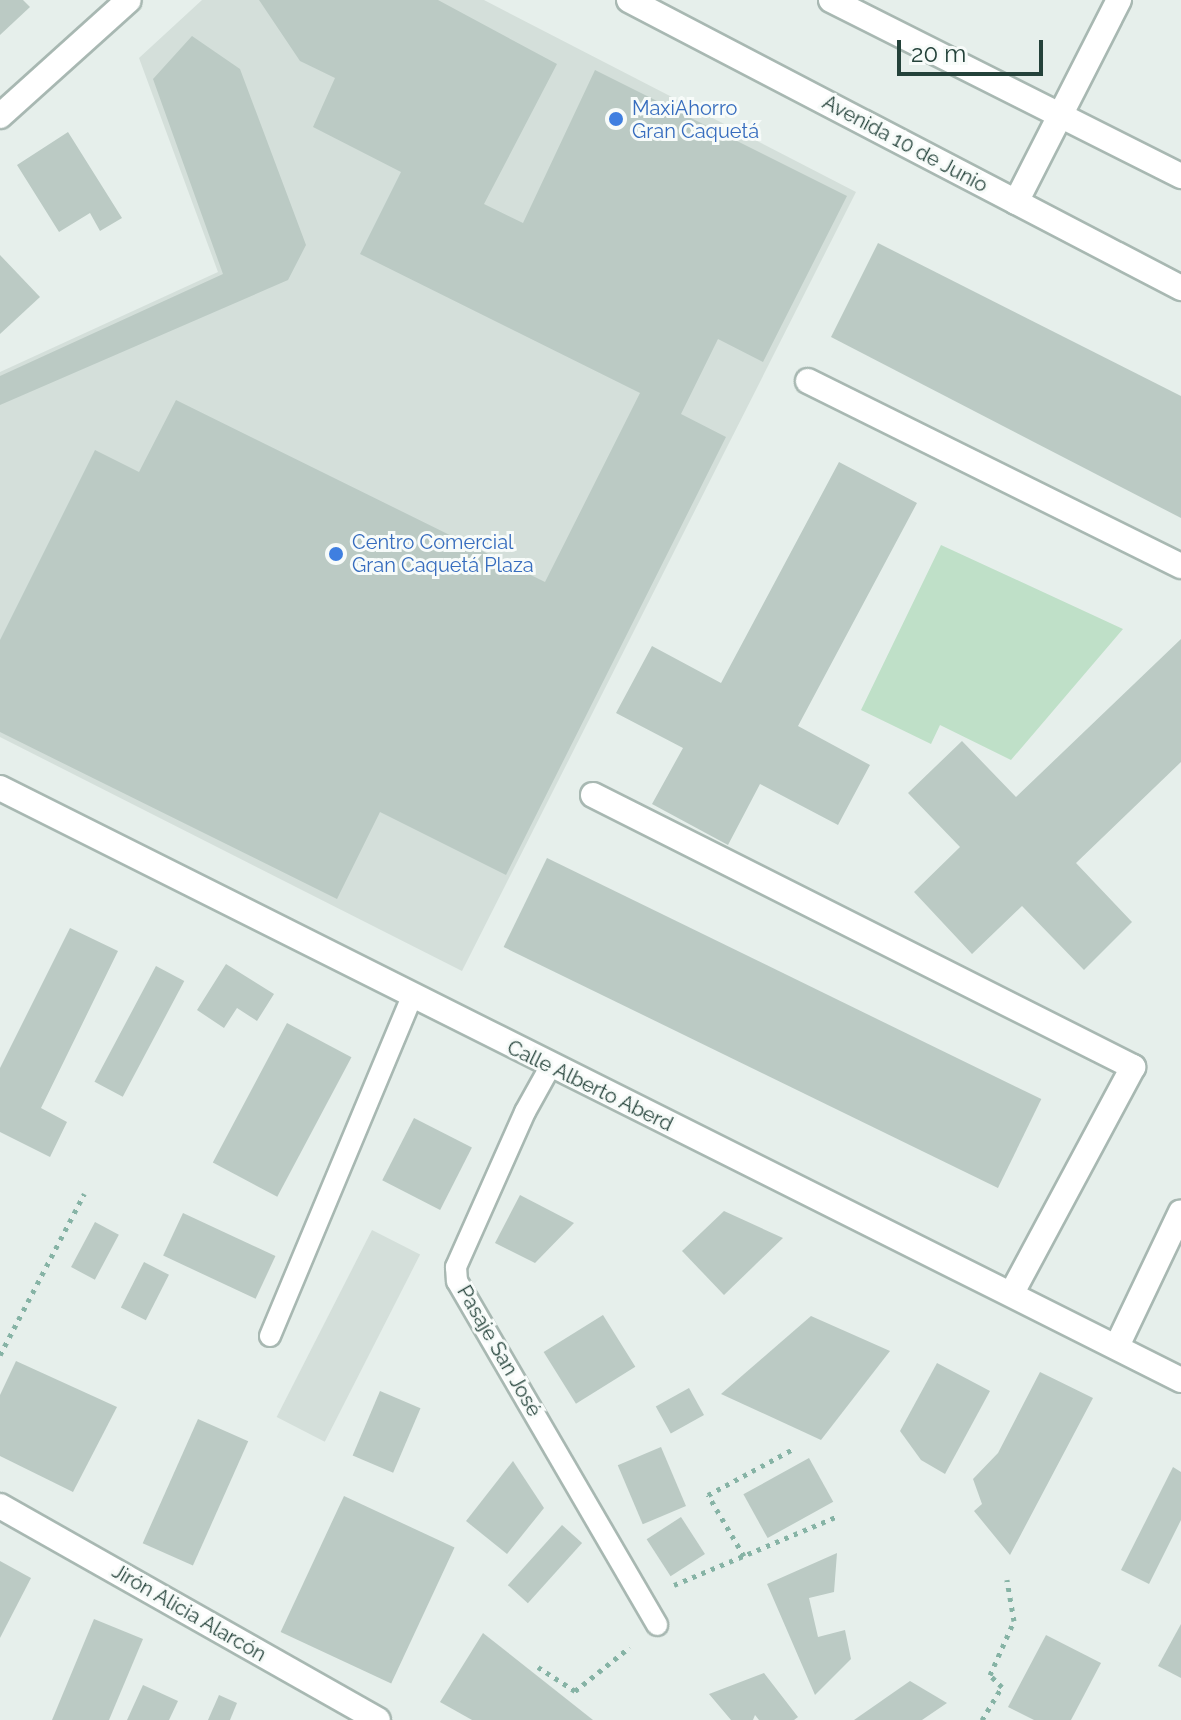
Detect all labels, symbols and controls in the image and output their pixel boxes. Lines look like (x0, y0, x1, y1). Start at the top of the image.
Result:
scale bar (901, 24, 1047, 74)
text: 20 m (911, 39, 966, 68)
street label: Avenida 10 de Junio (818, 90, 992, 198)
place label: MaxiAhorro Gran Caquetá (632, 96, 759, 143)
marker: MaxiAhorro Gran Caquetá (607, 110, 625, 128)
place label: Centro Comercial Gran Caquetá Plaza (352, 530, 534, 577)
marker: Centro Comercial Gran Caquetá Plaza (327, 545, 345, 563)
street label: Calle Alberto Aberd (503, 1035, 677, 1137)
street label: Pasaje San José (452, 1281, 546, 1421)
street label: Jirón Alicia Alarcón (107, 1559, 271, 1667)

